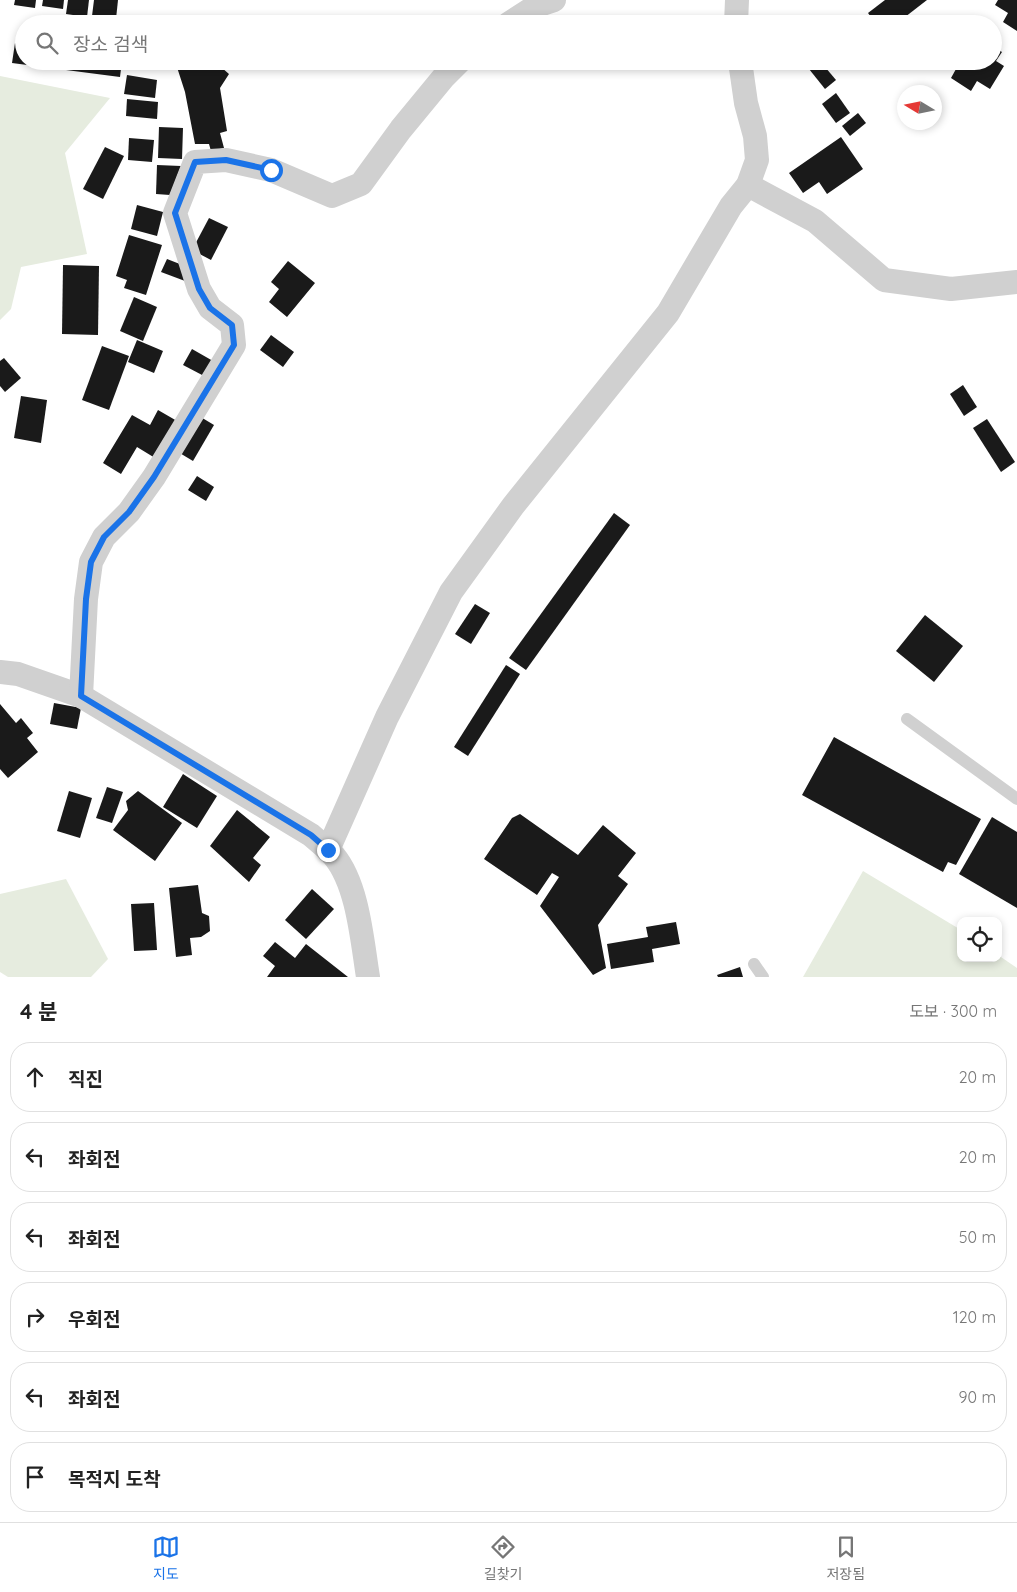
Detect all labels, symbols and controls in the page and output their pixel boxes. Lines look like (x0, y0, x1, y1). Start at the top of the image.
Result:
search box (15, 15, 1002, 70)
icon: search (33, 29, 61, 57)
text: 장소 검색 (73, 32, 148, 56)
north arrow (897, 85, 942, 130)
route start (260, 159, 283, 182)
route end (317, 839, 340, 862)
map controls (957, 917, 1002, 962)
button: locate (957, 917, 1002, 962)
text: 4 분 (20, 998, 58, 1024)
text: 도보 · 300 m (909, 1001, 997, 1021)
icon: ahead (21, 1063, 49, 1091)
text: 직진 (68, 1067, 103, 1091)
text: 20 m (959, 1067, 996, 1087)
icon: left (21, 1143, 49, 1171)
text: 좌회전 (68, 1147, 120, 1171)
text: 20 m (959, 1147, 996, 1167)
icon: left (21, 1223, 49, 1251)
text: 좌회전 (68, 1227, 120, 1251)
text: 50 m (959, 1227, 996, 1247)
icon: right (21, 1303, 49, 1331)
text: 우회전 (68, 1307, 120, 1331)
text: 120 m (953, 1307, 996, 1327)
icon: left (21, 1383, 49, 1411)
text: 좌회전 (68, 1387, 120, 1411)
text: 90 m (959, 1387, 996, 1407)
icon: arrive (21, 1463, 49, 1491)
text: 목적지 도착 (68, 1467, 161, 1491)
tab: 지도 (152, 1533, 180, 1583)
tab: 길찾기 (484, 1533, 523, 1583)
tab: 저장됨 (826, 1533, 865, 1583)

